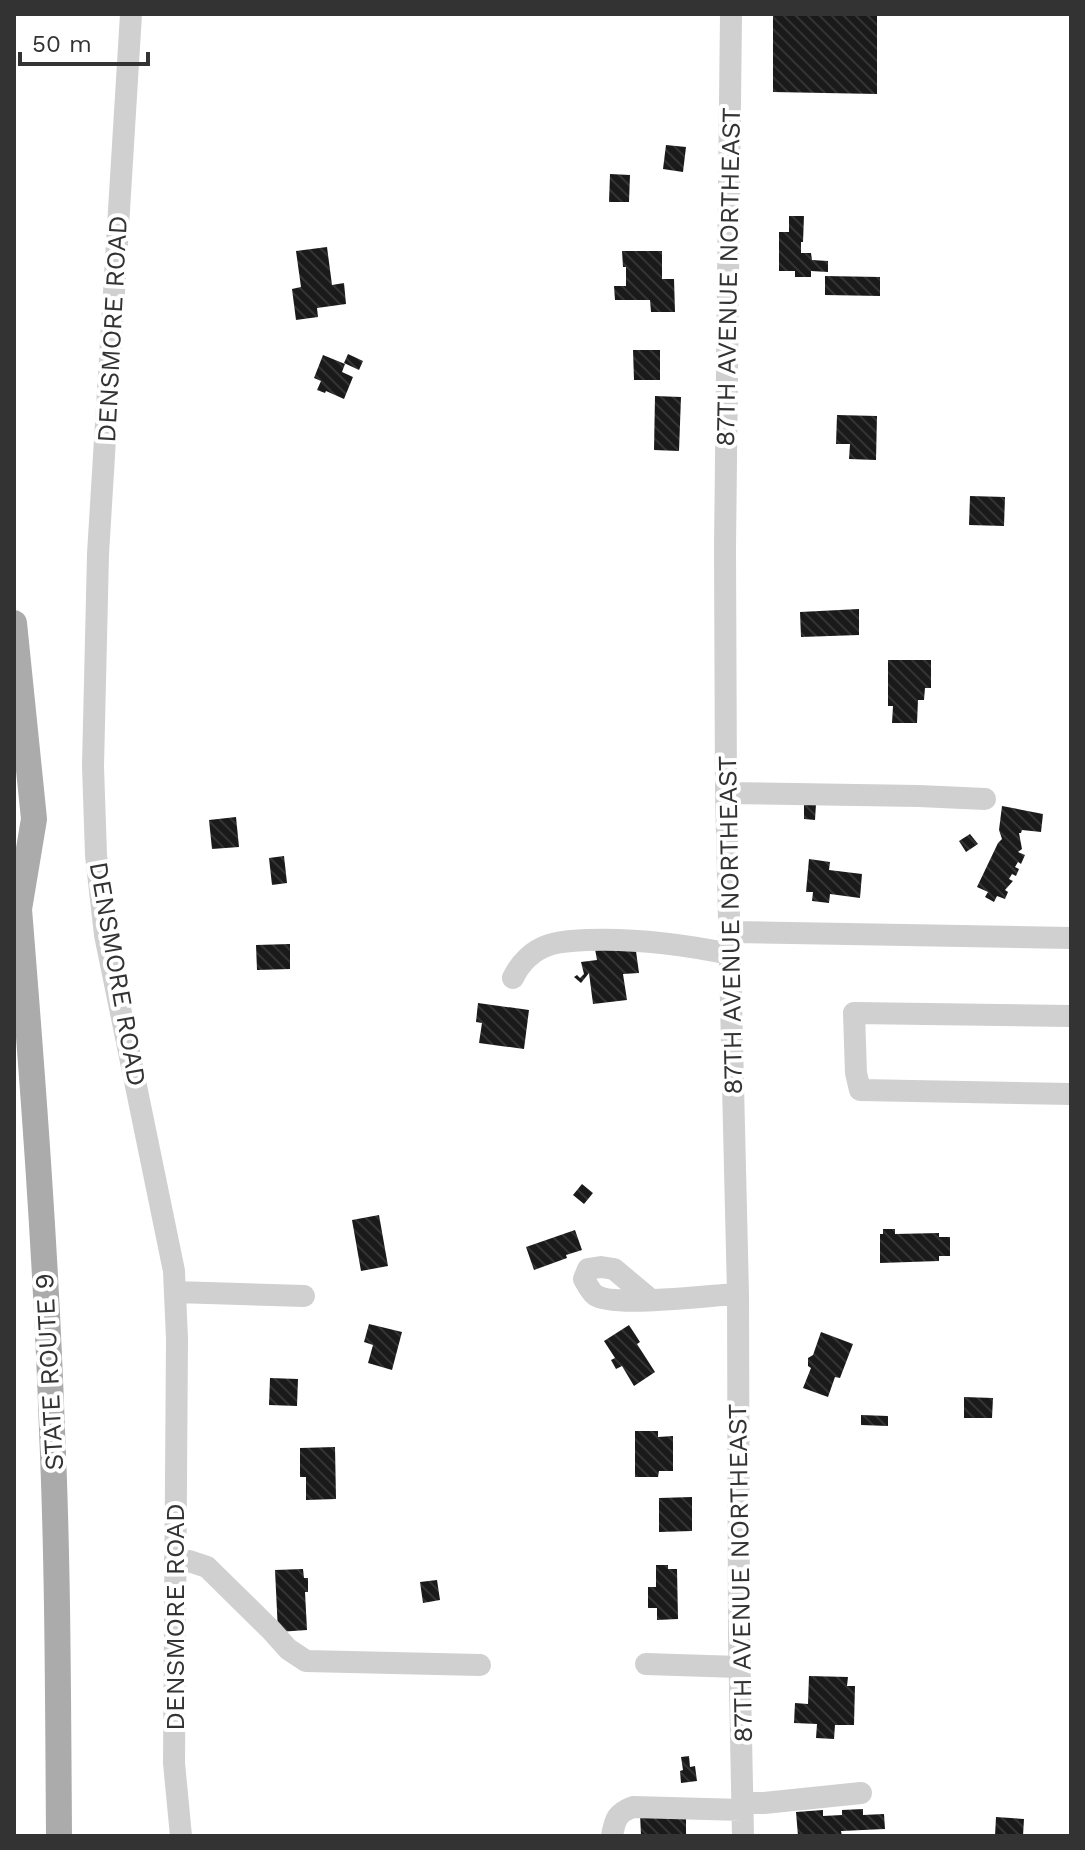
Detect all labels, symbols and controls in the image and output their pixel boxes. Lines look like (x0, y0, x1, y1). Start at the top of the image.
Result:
scale bar (20, 16, 148, 66)
text: 50 m (32, 30, 92, 58)
street label: 87TH AVENUE NORTHEAST (710, 107, 746, 447)
street label: DENSMORE ROAD (91, 215, 133, 443)
street label: 87TH AVENUE NORTHEAST (712, 755, 748, 1095)
street label: DENSMORE ROAD (83, 859, 153, 1089)
street label: STATE ROUTE 9 (29, 1273, 69, 1471)
street label: 87TH AVENUE NORTHEAST (722, 1403, 758, 1743)
street label: DENSMORE ROAD (160, 1503, 190, 1731)

